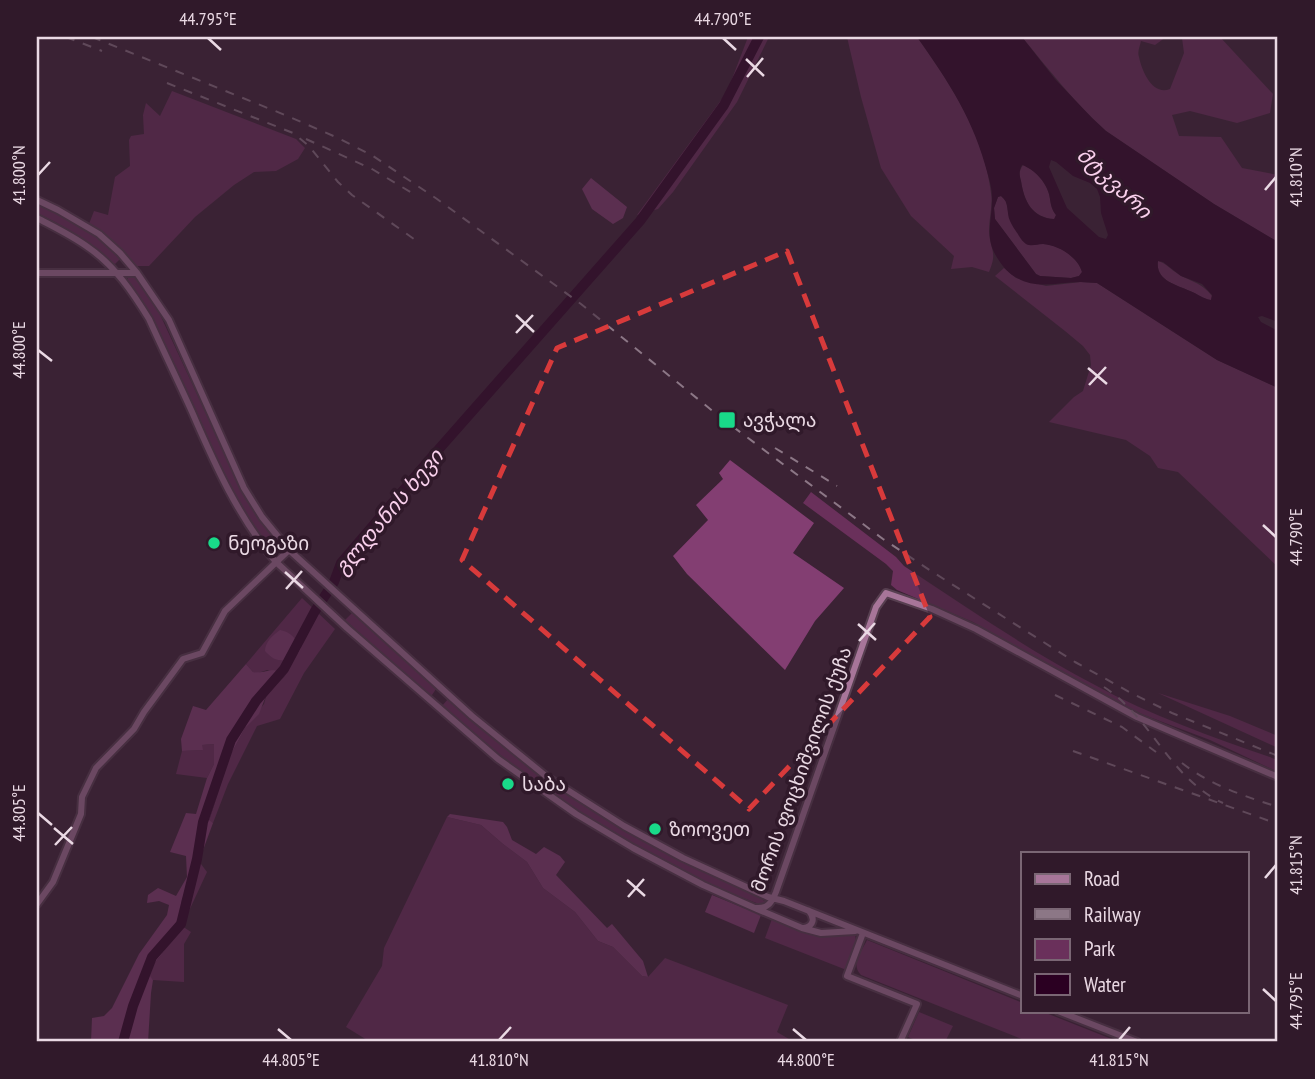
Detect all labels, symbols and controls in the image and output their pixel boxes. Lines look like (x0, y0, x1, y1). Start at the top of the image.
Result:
text: 44.795°E (179, 7, 237, 30)
text: 44.790°E (694, 7, 752, 30)
water label: მტკვარი (1071, 141, 1158, 225)
text: 41.800°N (7, 145, 30, 205)
text: 41.810°N (1284, 147, 1307, 207)
text: 44.800°E (7, 321, 30, 379)
place label: ავჭალა (743, 408, 816, 433)
marker: ავჭალა (717, 410, 737, 430)
water label: გლდანის ხევი (328, 443, 450, 580)
text: 44.790°E (1284, 508, 1307, 566)
place label: ნეოგაზი (228, 531, 309, 555)
marker: ნეოგაზი (206, 535, 222, 551)
street label: მორის ფოცხიშვილის ქუჩა (745, 643, 858, 895)
place label: საბა (522, 772, 566, 796)
marker: საბა (500, 776, 516, 792)
text: 44.805°E (7, 784, 30, 842)
place label: ზოოვეთ (669, 817, 750, 841)
marker: ზოოვეთ (647, 821, 663, 837)
text: 41.815°N (1284, 835, 1307, 895)
legend (1021, 852, 1248, 1012)
text: Road (1084, 865, 1120, 892)
text: Railway (1084, 901, 1141, 928)
text: Park (1084, 935, 1115, 962)
text: Water (1084, 971, 1126, 998)
text: 44.795°E (1284, 972, 1307, 1030)
text: 44.805°E (262, 1048, 320, 1071)
text: 41.810°N (469, 1048, 529, 1071)
text: 44.800°E (777, 1048, 835, 1071)
text: 41.815°N (1089, 1048, 1149, 1071)

